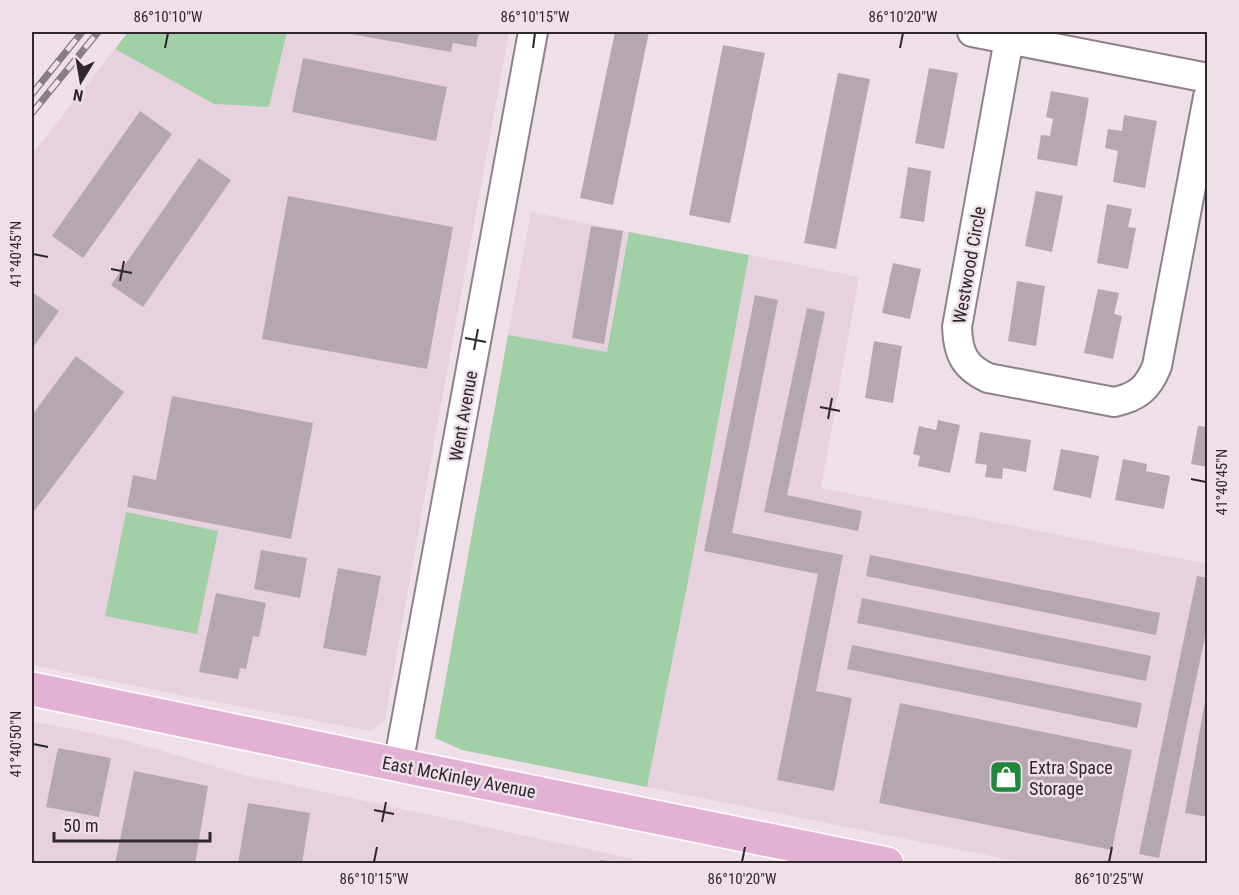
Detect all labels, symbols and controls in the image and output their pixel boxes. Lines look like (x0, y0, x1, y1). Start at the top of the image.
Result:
text: 86°10'10"W (134, 8, 203, 26)
text: 86°10'15"W (501, 8, 570, 26)
text: 86°10'20"W (869, 8, 938, 26)
north arrow (51, 51, 111, 111)
text: N (72, 85, 85, 105)
street label: Westwood Circle (948, 205, 990, 325)
text: 41°40'45"N (7, 221, 25, 287)
street label: Went Avenue (445, 369, 481, 463)
text: 41°40'45"N (1213, 449, 1231, 515)
text: 41°40'50"N (7, 711, 25, 777)
street label: East McKinley Avenue (381, 752, 537, 802)
place label: Extra Space Storage (1029, 757, 1113, 799)
shop icon: Extra Space Storage (988, 759, 1024, 795)
scale bar (54, 805, 210, 843)
text: 50 m (63, 815, 98, 836)
text: 86°10'15"W (340, 870, 409, 888)
text: 86°10'20"W (708, 870, 777, 888)
text: 86°10'25"W (1075, 870, 1144, 888)

